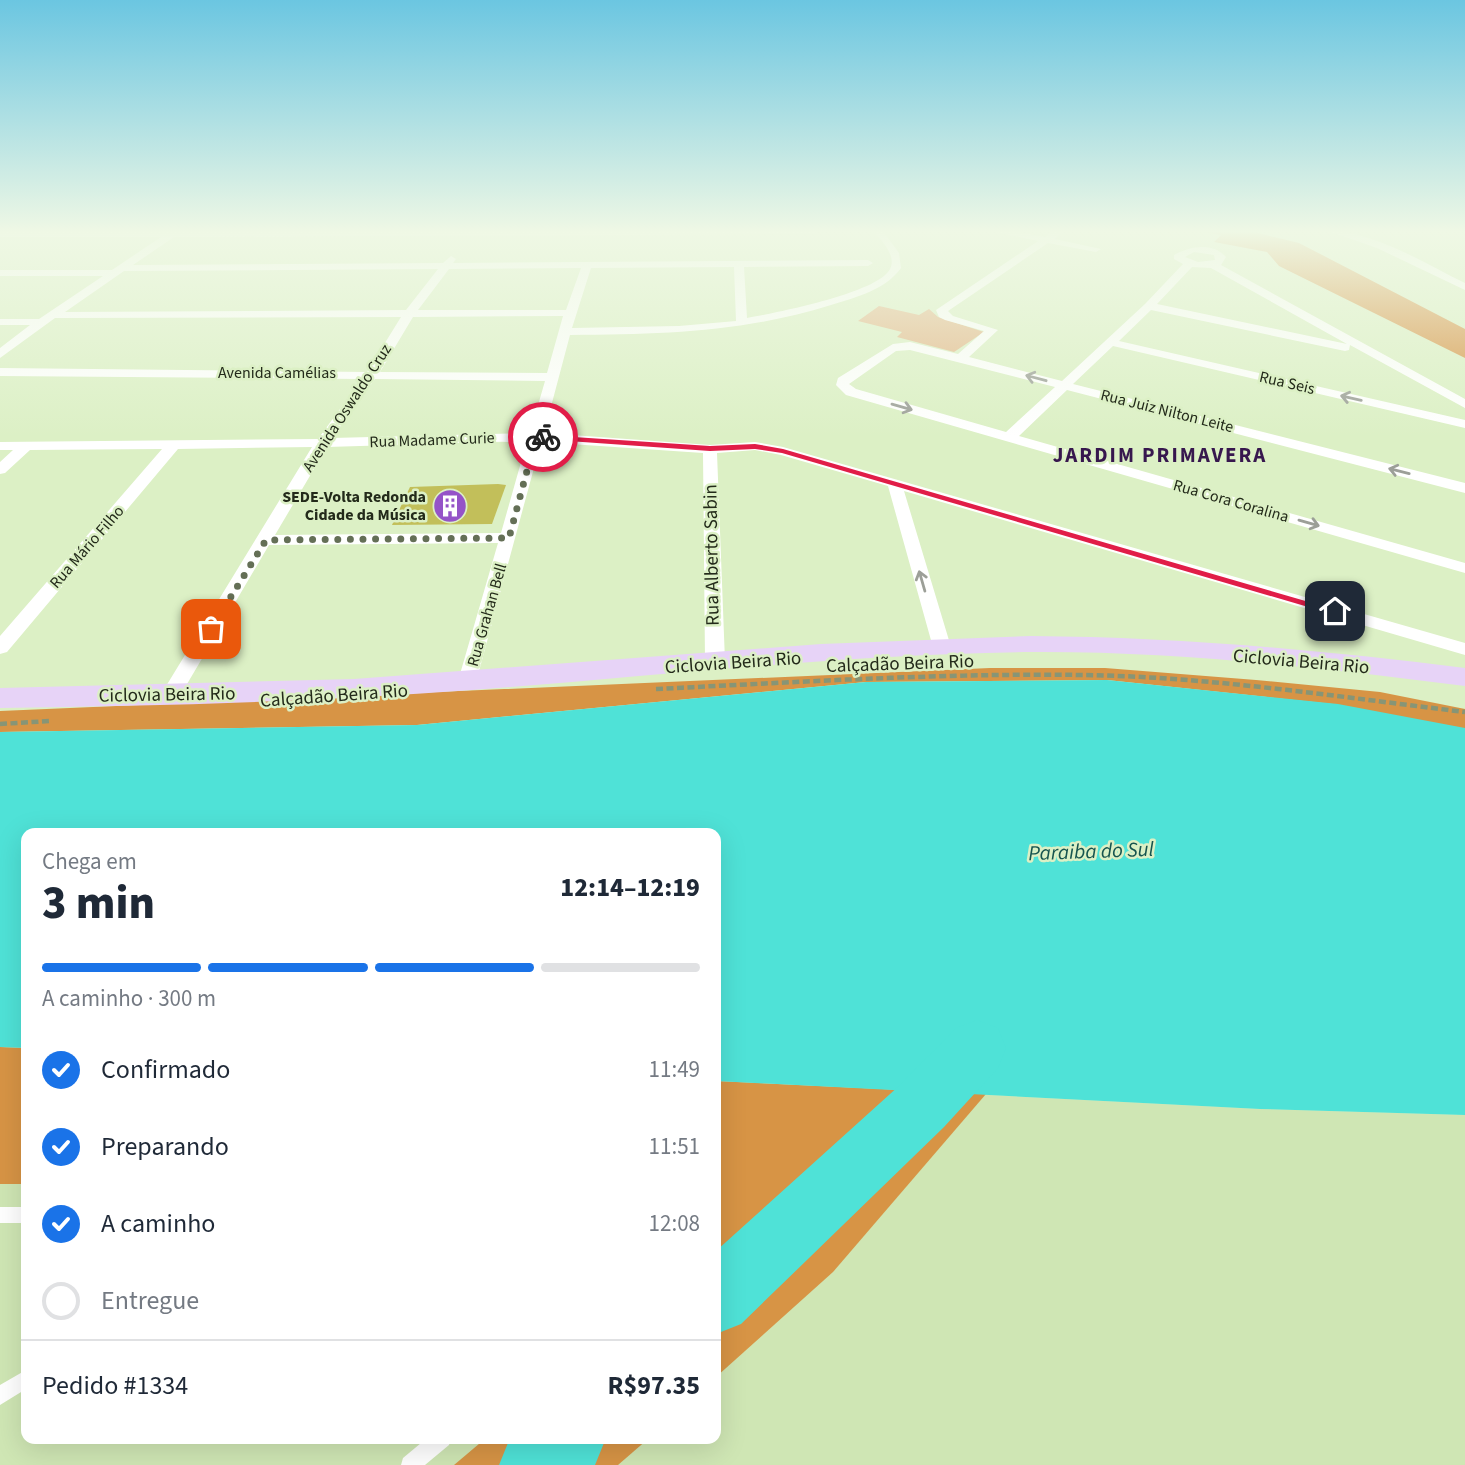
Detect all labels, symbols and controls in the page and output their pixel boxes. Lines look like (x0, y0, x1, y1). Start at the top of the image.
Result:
street label: Avenida Oswaldo Cruz (297, 340, 397, 476)
street label: Avenida Camélias (218, 362, 336, 384)
street label: Rua Seis (1257, 366, 1317, 400)
one-way arrow (1025, 370, 1047, 383)
street label: Rua Juiz Nilton Leite (1098, 384, 1236, 438)
one-way arrow (1340, 390, 1363, 404)
one-way arrow (890, 401, 912, 414)
courier (508, 402, 578, 472)
icon: bike (524, 418, 562, 456)
street label: Rua Madame Curie (369, 427, 495, 453)
district label: JARDIM PRIMAVERA (1053, 440, 1267, 470)
one-way arrow (1388, 464, 1411, 477)
street label: Rua Cora Coralina (1171, 474, 1291, 528)
street label: Rua Alberto Sabin (697, 484, 727, 626)
place label: SEDE-Volta Redonda Cidade da Música (282, 486, 426, 526)
building icon: SEDE-Volta Redonda Cidade da Música (431, 487, 469, 525)
street label: Rua Mário Filho (45, 501, 129, 593)
one-way arrow (1298, 518, 1320, 531)
street label: Rua Grahan Bell (462, 561, 512, 669)
one-way arrow (915, 570, 928, 593)
pin (1305, 581, 1365, 641)
icon: home (1316, 592, 1354, 630)
pin (181, 599, 241, 659)
icon: bag (192, 610, 230, 648)
street label: Ciclovia Beira Rio (1232, 643, 1370, 681)
street label: Ciclovia Beira Rio (664, 645, 802, 681)
street label: Calçadão Beira Rio (826, 648, 974, 680)
street label: Calçadão Beira Rio (259, 677, 409, 715)
street label: Ciclovia Beira Rio (98, 680, 236, 710)
water label: Paraiba do Sul (1028, 834, 1155, 868)
text: Chega em (42, 845, 137, 878)
text: 12:14–12:19 (560, 869, 700, 906)
text: 3 min (42, 871, 155, 936)
text: A caminho · 300 m (42, 982, 216, 1015)
icon: check (42, 1051, 80, 1089)
text: Confirmado (101, 1051, 230, 1088)
text: 11:49 (649, 1053, 700, 1086)
icon: check (42, 1128, 80, 1166)
text: Preparando (101, 1128, 229, 1165)
text: 11:51 (649, 1130, 700, 1163)
icon: check (42, 1205, 80, 1243)
text: A caminho (101, 1205, 215, 1242)
text: 12:08 (649, 1207, 700, 1240)
text: Entregue (101, 1282, 199, 1319)
text: Pedido #1334 (42, 1367, 188, 1404)
text: R$97.35 (608, 1367, 700, 1404)

